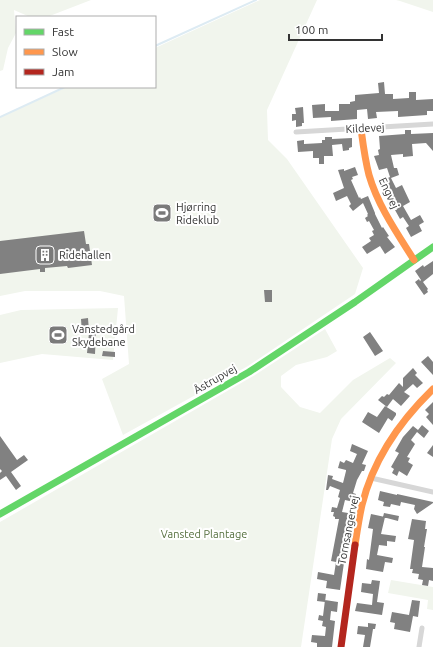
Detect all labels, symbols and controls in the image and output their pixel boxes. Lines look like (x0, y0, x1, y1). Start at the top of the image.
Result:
legend (16, 16, 156, 88)
scale bar (289, 16, 382, 42)
text: 100 m (295, 23, 328, 36)
text: Fast (52, 25, 74, 38)
text: Slow (52, 45, 78, 58)
text: Jam (52, 65, 74, 78)
street label: Kildevej (345, 121, 385, 135)
street label: Engvej (377, 176, 401, 210)
place label: Hjørring Rideklub (176, 201, 219, 226)
sports icon: Hjørring Rideklub (151, 202, 173, 224)
building icon: Ridehallen (34, 244, 56, 266)
place label: Ridehallen (59, 249, 111, 261)
place label: Vanstedgård Skydebane (72, 323, 135, 348)
sports icon: Vanstedgård Skydebane (47, 324, 69, 346)
street label: Åstrupvej (191, 362, 239, 396)
street label: Tornsangervej (335, 494, 361, 566)
park label: Vansted Plantage (161, 528, 247, 540)

